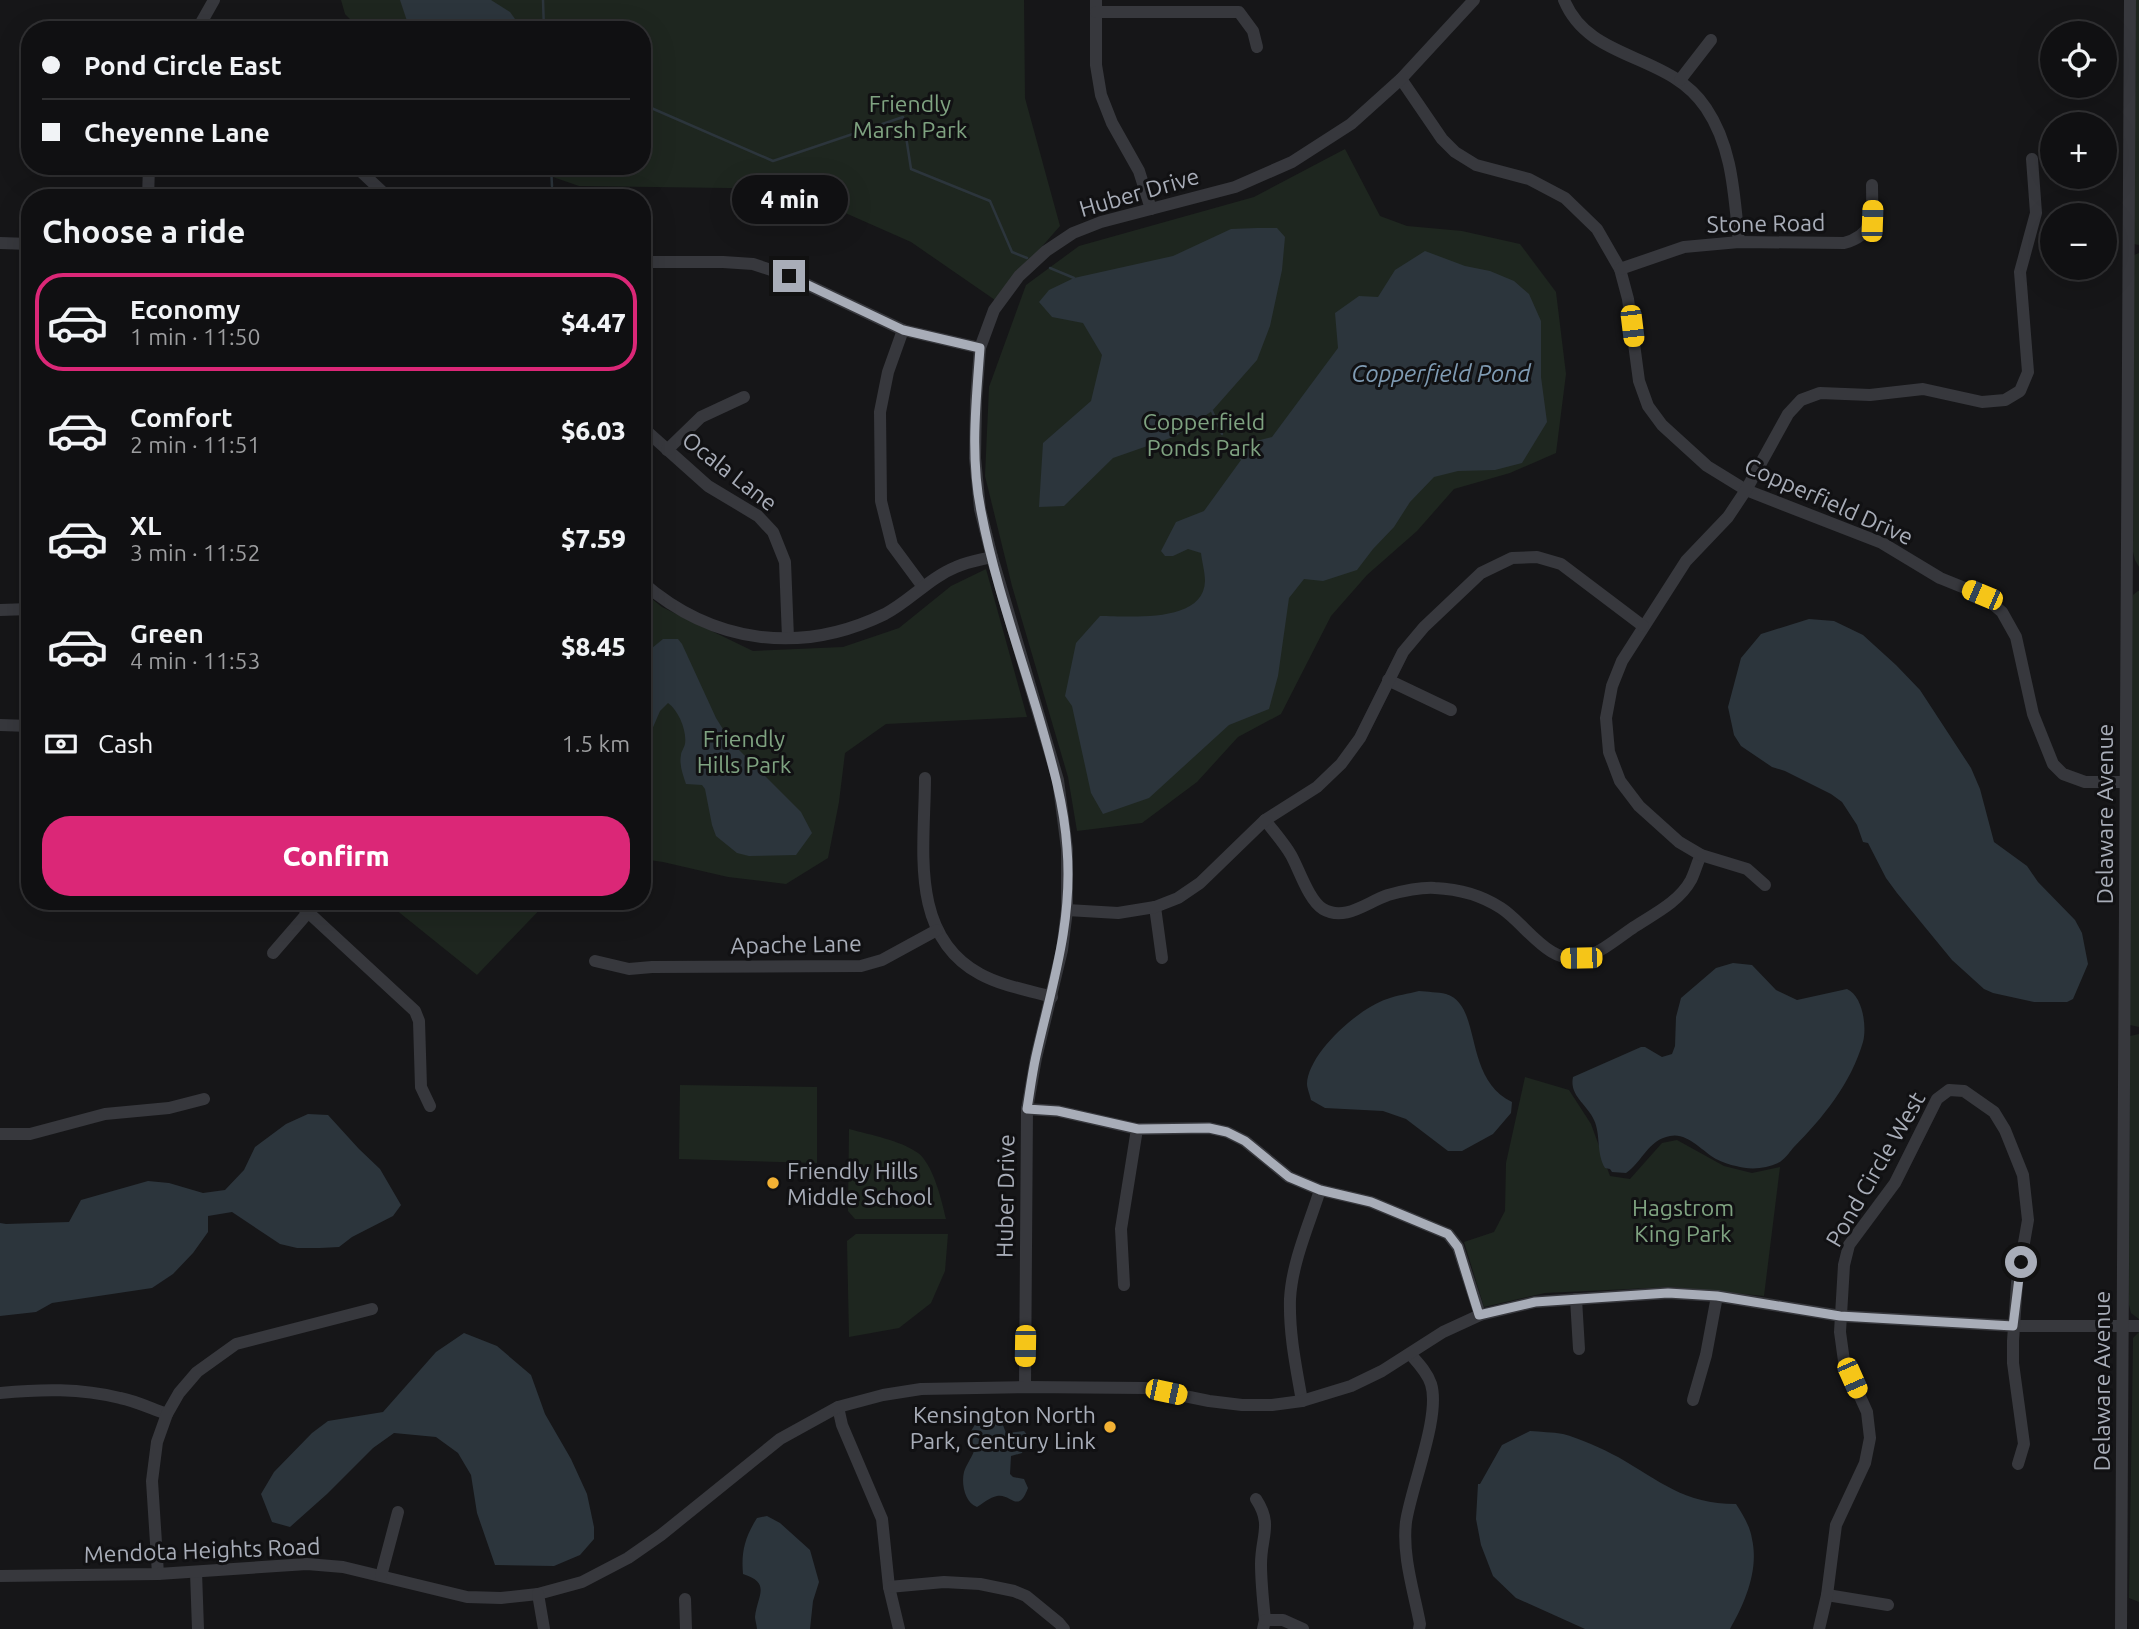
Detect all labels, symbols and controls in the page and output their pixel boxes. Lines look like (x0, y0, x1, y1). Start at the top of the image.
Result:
map controls (2040, 21, 2117, 280)
button: locate (2040, 21, 2117, 98)
text: Pond Circle East (84, 51, 282, 80)
park label: Friendly Marsh Park (853, 91, 968, 142)
button: + (2040, 112, 2117, 189)
text: Cheyenne Lane (84, 118, 270, 147)
street label: Huber Drive (1076, 163, 1202, 221)
callout: 4 min (731, 174, 847, 224)
text: 4 min (761, 187, 819, 212)
car (1861, 200, 1884, 242)
button: − (2040, 203, 2117, 280)
street label: Stone Road (1706, 209, 1826, 237)
text: Choose a ride (42, 213, 245, 249)
route end (773, 260, 805, 292)
icon: car (46, 291, 109, 354)
text: Economy (130, 295, 240, 324)
car (1620, 304, 1645, 348)
text: $4.47 (561, 308, 626, 337)
text: 1 min · 11:50 (130, 324, 261, 349)
water label: Copperfield Pond (1351, 360, 1531, 387)
icon: car (46, 399, 109, 462)
text: Comfort (130, 403, 233, 432)
park label: Copperfield Ponds Park (1143, 409, 1265, 460)
text: $6.03 (561, 416, 626, 445)
street label: Ocala Lane (678, 426, 782, 516)
text: 2 min · 11:51 (130, 432, 261, 457)
street label: Copperfield Drive (1741, 453, 1917, 549)
icon: car (46, 507, 109, 570)
text: XL (130, 511, 161, 540)
text: $7.59 (561, 524, 626, 553)
text: 3 min · 11:52 (130, 540, 261, 565)
car (1959, 577, 2006, 613)
icon: car (46, 615, 109, 678)
text: Green (130, 619, 204, 648)
text: $8.45 (561, 632, 626, 661)
text: 4 min · 11:53 (130, 648, 261, 673)
street label: Delaware Avenue (2092, 724, 2117, 904)
icon: cash (42, 725, 80, 763)
park label: Friendly Hills Park (697, 726, 792, 777)
text: Cash (98, 729, 153, 758)
text: 1.5 km (562, 731, 630, 756)
button: Confirm (42, 816, 630, 896)
street label: Apache Lane (730, 930, 862, 958)
car (1560, 947, 1603, 969)
street label: Pond Circle West (1821, 1087, 1929, 1251)
street label: Huber Drive (991, 1134, 1019, 1258)
place label: Friendly Hills Middle School (787, 1158, 932, 1209)
marker: Friendly Hills Middle School (765, 1175, 781, 1191)
park label: Hagstrom King Park (1632, 1195, 1734, 1246)
route start (2005, 1246, 2037, 1278)
street label: Delaware Avenue (2089, 1291, 2114, 1471)
car (1015, 1325, 1036, 1367)
car (1834, 1355, 1871, 1401)
car (1144, 1377, 1189, 1407)
place label: Kensington North Park, Century Link (910, 1402, 1096, 1453)
marker: Kensington North Park, Century Link (1102, 1419, 1118, 1435)
street label: Mendota Heights Road (83, 1533, 321, 1567)

